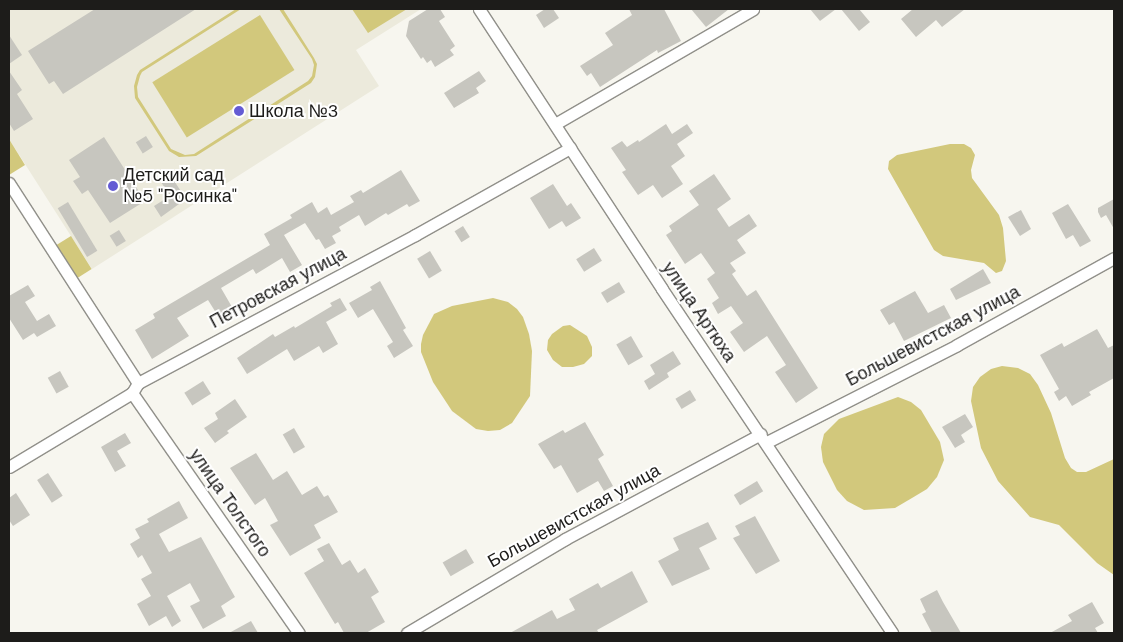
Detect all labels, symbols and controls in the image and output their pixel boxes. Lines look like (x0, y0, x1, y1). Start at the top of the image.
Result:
place label: Школа №3 (249, 100, 338, 122)
marker: Школа №3 (233, 105, 245, 117)
place label: Детский сад №5 "Росинка" (123, 165, 237, 208)
marker: Детский сад №5 "Росинка" (107, 180, 119, 192)
street label: Петровская улица (206, 243, 350, 333)
street label: улица Артюха (658, 258, 740, 366)
street label: Большевистская улица (842, 281, 1024, 391)
street label: улица Толстого (185, 445, 275, 561)
street label: Большевистская улица (484, 460, 664, 572)

